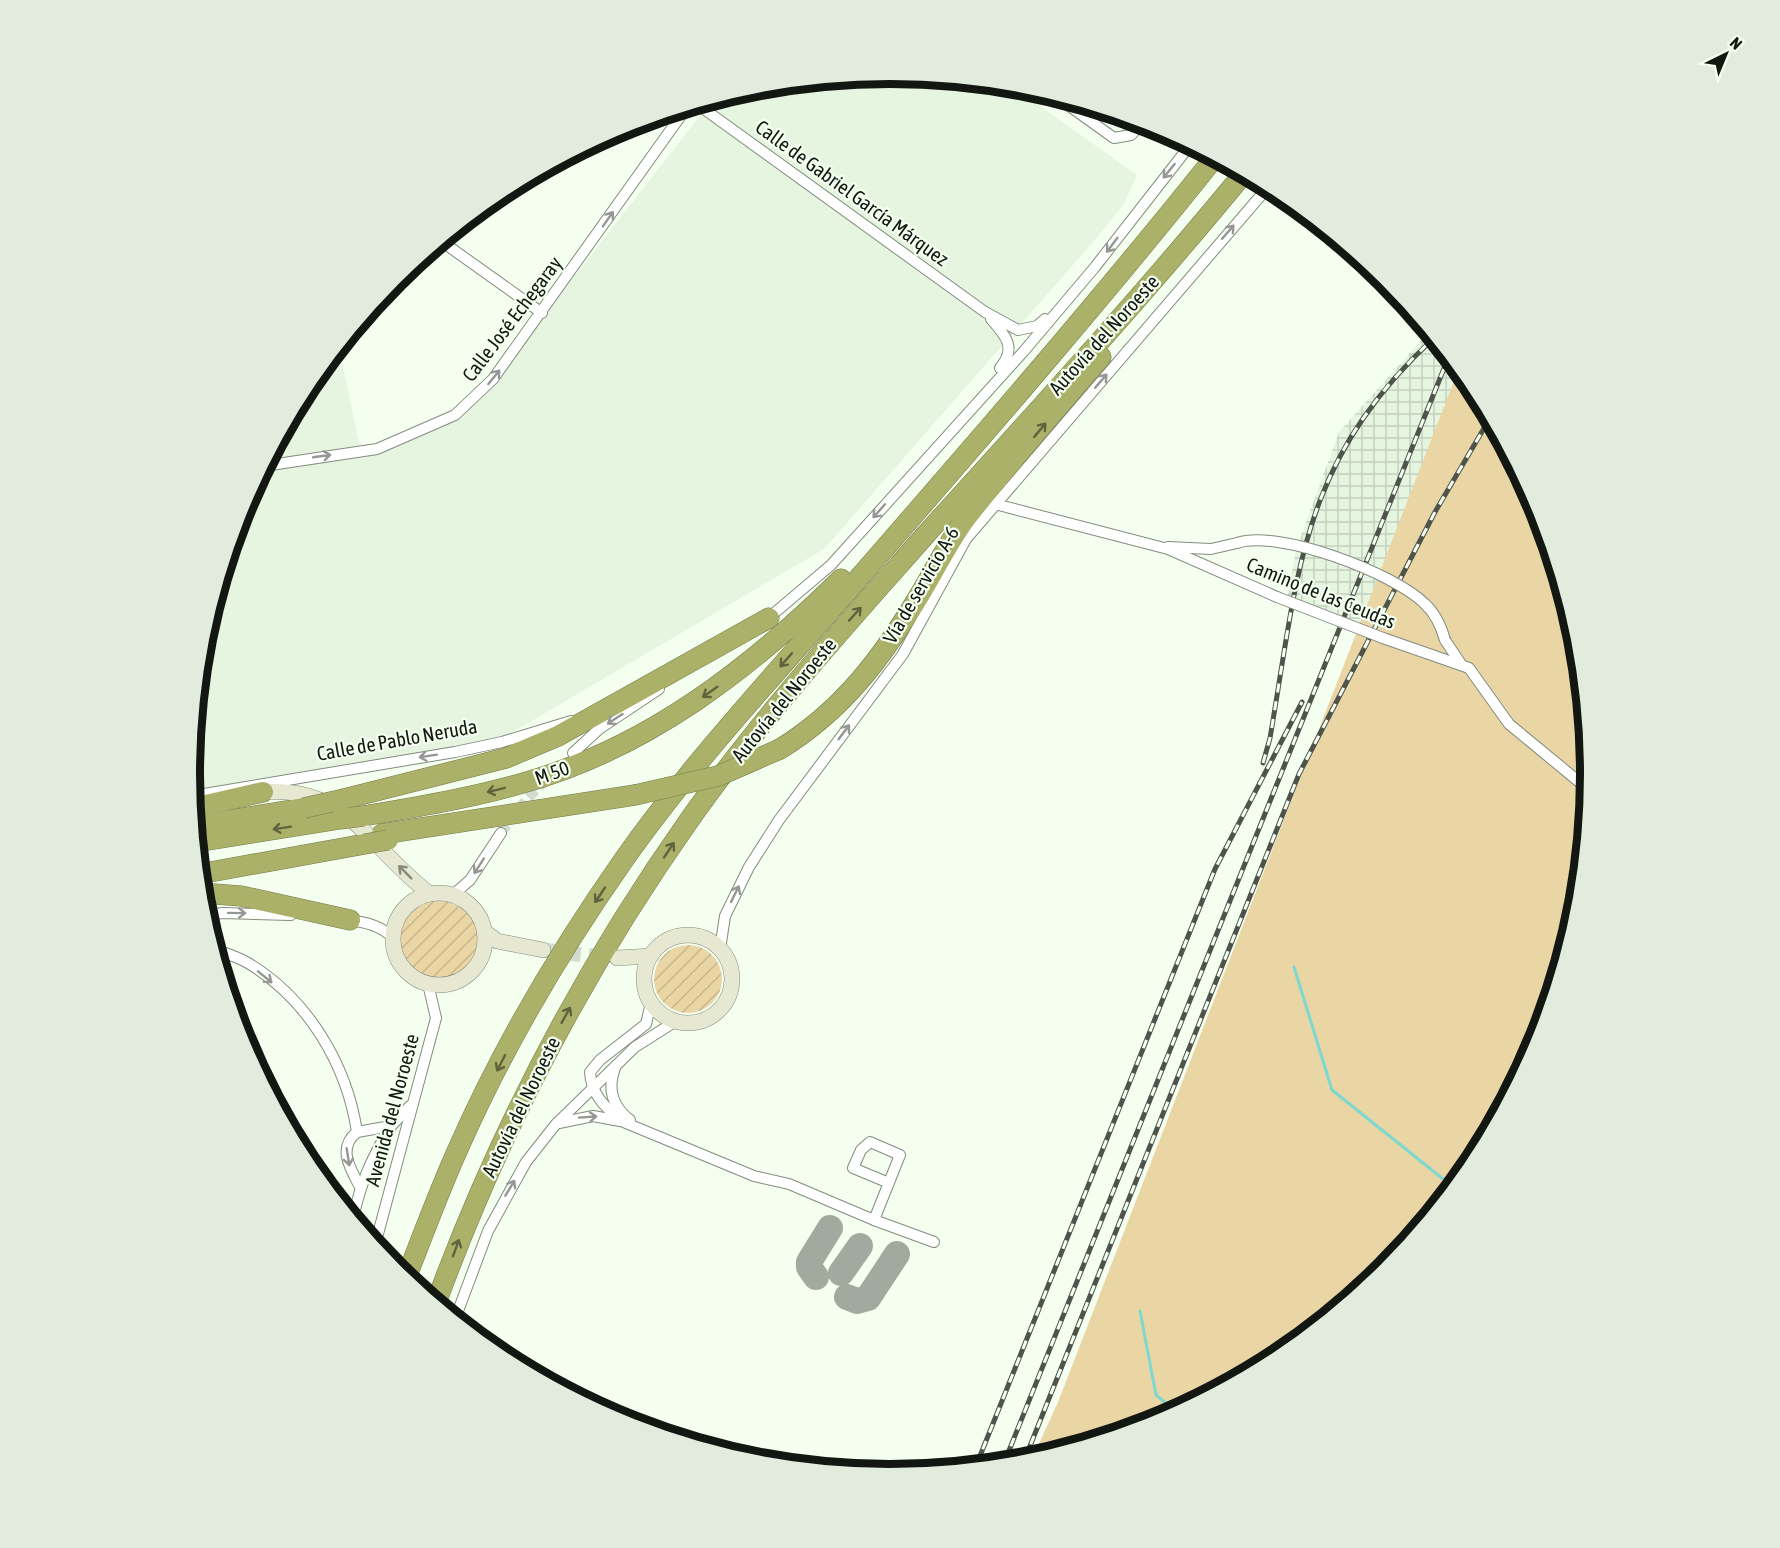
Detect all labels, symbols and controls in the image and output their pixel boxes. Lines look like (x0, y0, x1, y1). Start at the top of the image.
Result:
north arrow (1696, 24, 1756, 84)
text: N (1727, 33, 1746, 53)
street label: Calle de Gabriel García Márquez (751, 115, 953, 270)
one-way arrow (1163, 163, 1176, 179)
one-way arrow (602, 211, 614, 227)
one-way arrow (1221, 225, 1235, 240)
one-way arrow (1106, 236, 1119, 252)
street label: Calle José Echegaray (457, 252, 566, 386)
street label: Autovía del Noroeste (1044, 270, 1163, 399)
one-way arrow (487, 369, 500, 385)
one-way arrow (1095, 373, 1108, 389)
one-way arrow (1033, 423, 1047, 438)
one-way arrow (312, 451, 331, 462)
one-way arrow (872, 503, 886, 518)
street label: Vía de servicio A-6 (878, 522, 963, 647)
street label: Camino de las Ceudas (1243, 552, 1399, 633)
one-way arrow (848, 607, 862, 622)
street label: Autovía del Noroeste (727, 633, 841, 766)
one-way arrow (779, 652, 793, 667)
one-way arrow (702, 686, 719, 698)
one-way arrow (607, 713, 624, 725)
street label: Calle de Pablo Neruda (315, 714, 479, 765)
one-way arrow (837, 724, 850, 740)
one-way arrow (418, 751, 438, 762)
street label: M 50 (531, 756, 572, 789)
one-way arrow (487, 785, 506, 797)
one-way arrow (273, 823, 293, 834)
one-way arrow (663, 842, 675, 859)
one-way arrow (473, 857, 485, 874)
one-way arrow (397, 865, 412, 880)
one-way arrow (730, 885, 742, 903)
one-way arrow (594, 886, 606, 903)
one-way arrow (227, 907, 247, 919)
one-way arrow (257, 970, 273, 983)
one-way arrow (561, 1007, 572, 1025)
street label: Avenida del Noroeste (360, 1031, 423, 1188)
street label: Autovía del Noroeste (477, 1033, 564, 1181)
one-way arrow (494, 1053, 506, 1071)
one-way arrow (578, 1112, 598, 1123)
one-way arrow (343, 1147, 354, 1166)
one-way arrow (505, 1180, 517, 1197)
one-way arrow (452, 1240, 463, 1258)

